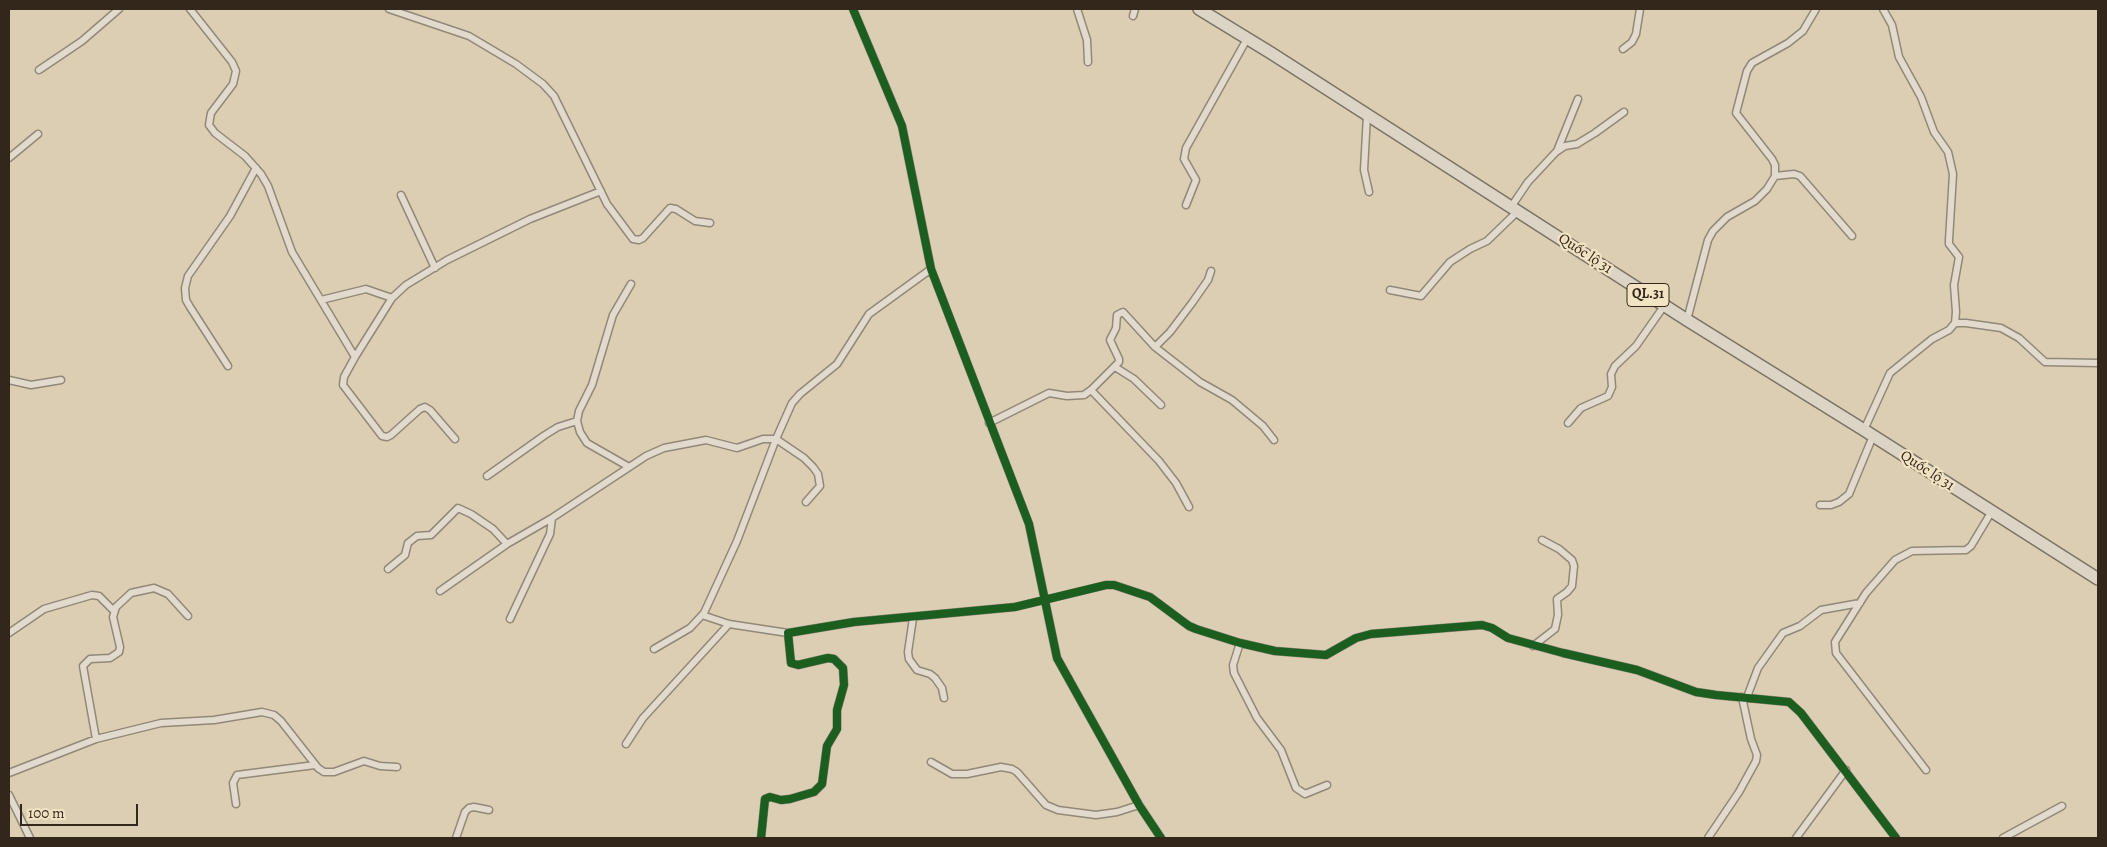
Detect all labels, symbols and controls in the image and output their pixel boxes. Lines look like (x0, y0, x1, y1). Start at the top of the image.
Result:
street label: Quốc lộ 31 (1555, 230, 1615, 278)
road number: QL.31 (1627, 284, 1669, 306)
street label: Quốc lộ 31 (1897, 447, 1957, 495)
scale bar (22, 794, 140, 826)
text: 100 m (28, 803, 65, 823)

